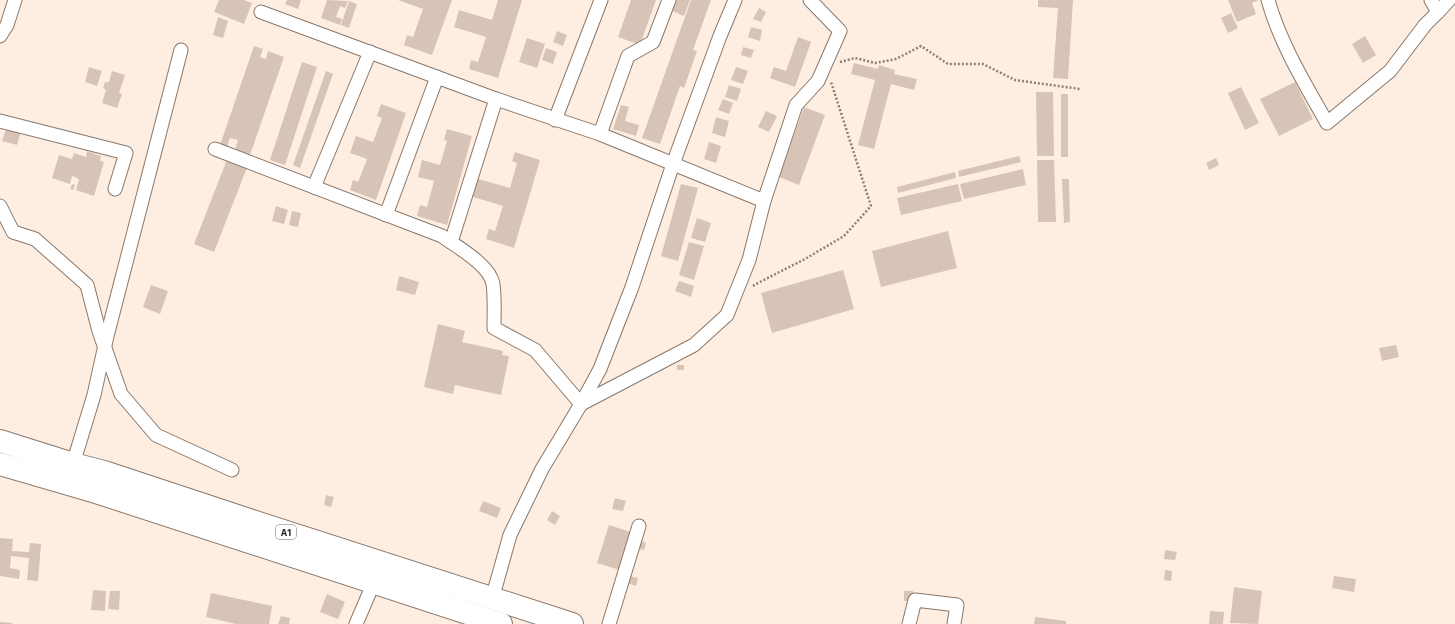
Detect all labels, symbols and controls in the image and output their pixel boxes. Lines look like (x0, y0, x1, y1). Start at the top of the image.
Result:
road number: A1 (276, 525, 296, 539)

